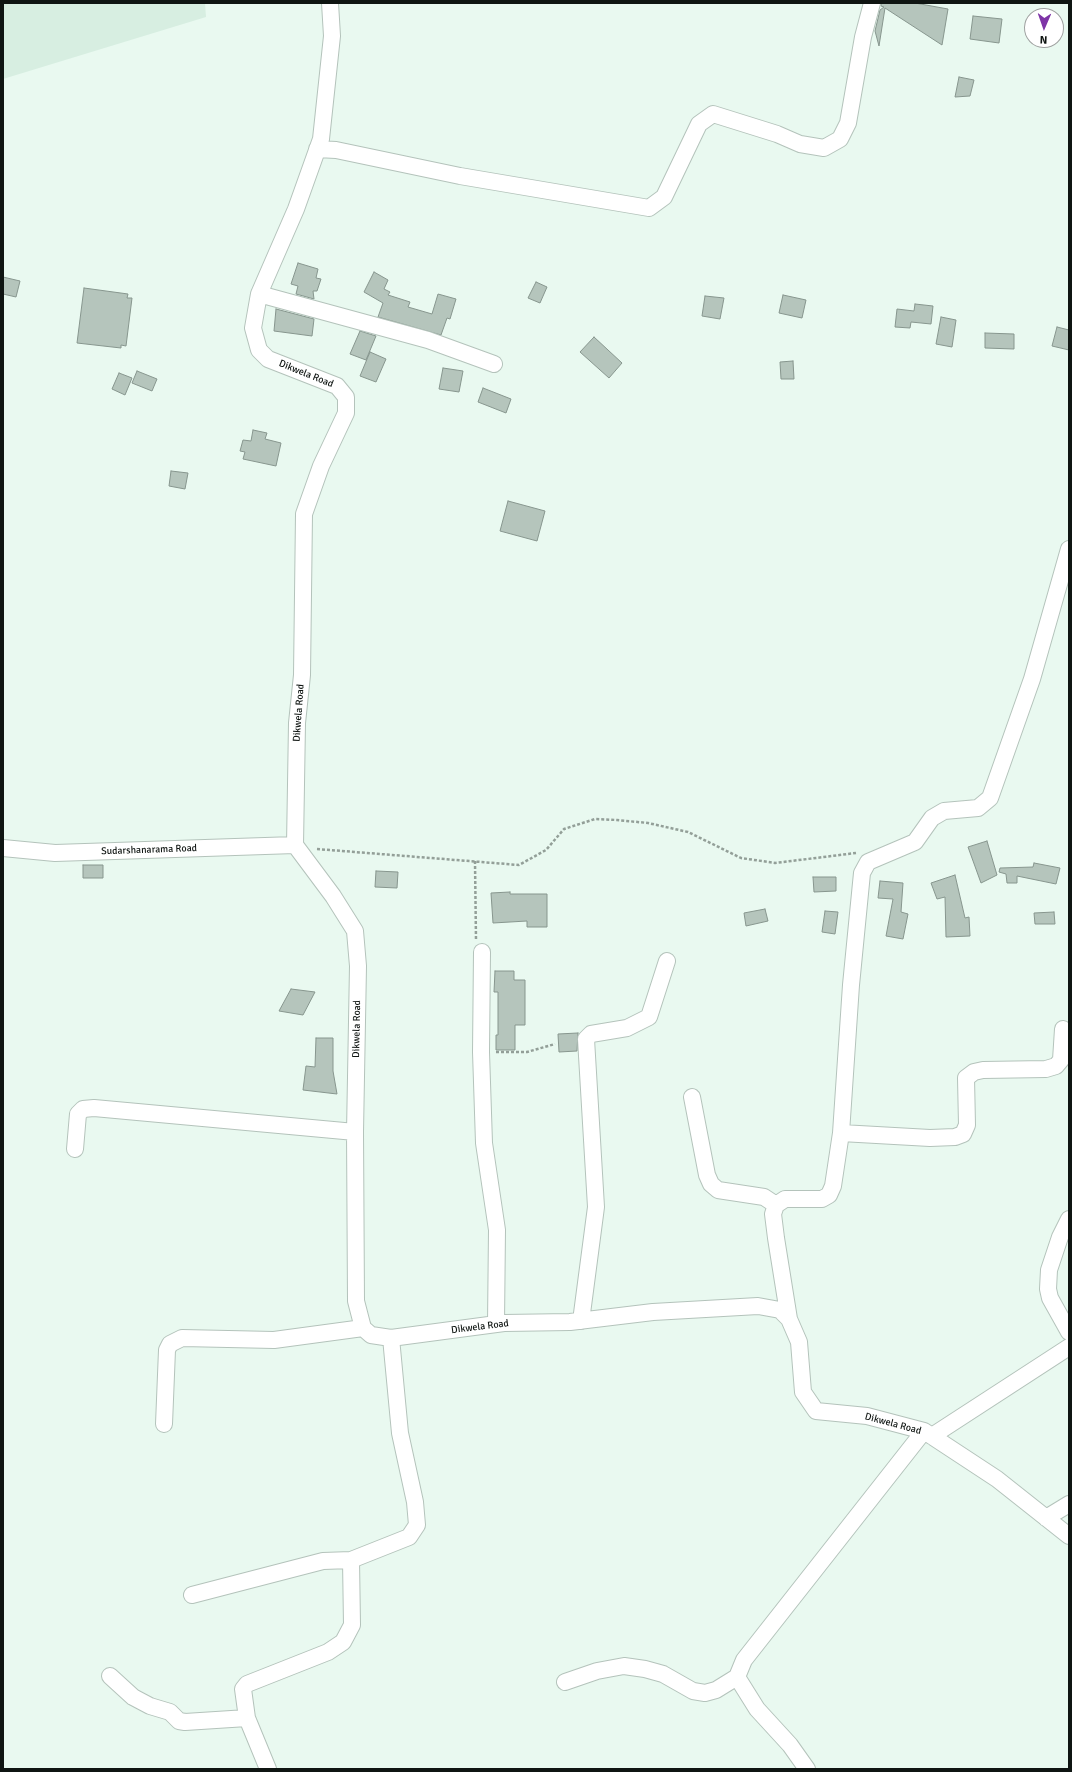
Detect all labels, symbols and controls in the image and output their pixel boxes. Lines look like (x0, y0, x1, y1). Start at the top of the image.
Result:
north arrow (1024, 8, 1064, 48)
text: N (1040, 33, 1048, 46)
street label: Dikwela Road (277, 358, 335, 390)
street label: Dikwela Road (291, 684, 307, 742)
street label: Sudarshanarama Road (101, 842, 197, 858)
street label: Dikwela Road (350, 1000, 364, 1058)
street label: Dikwela Road (451, 1318, 509, 1336)
street label: Dikwela Road (863, 1411, 923, 1437)

